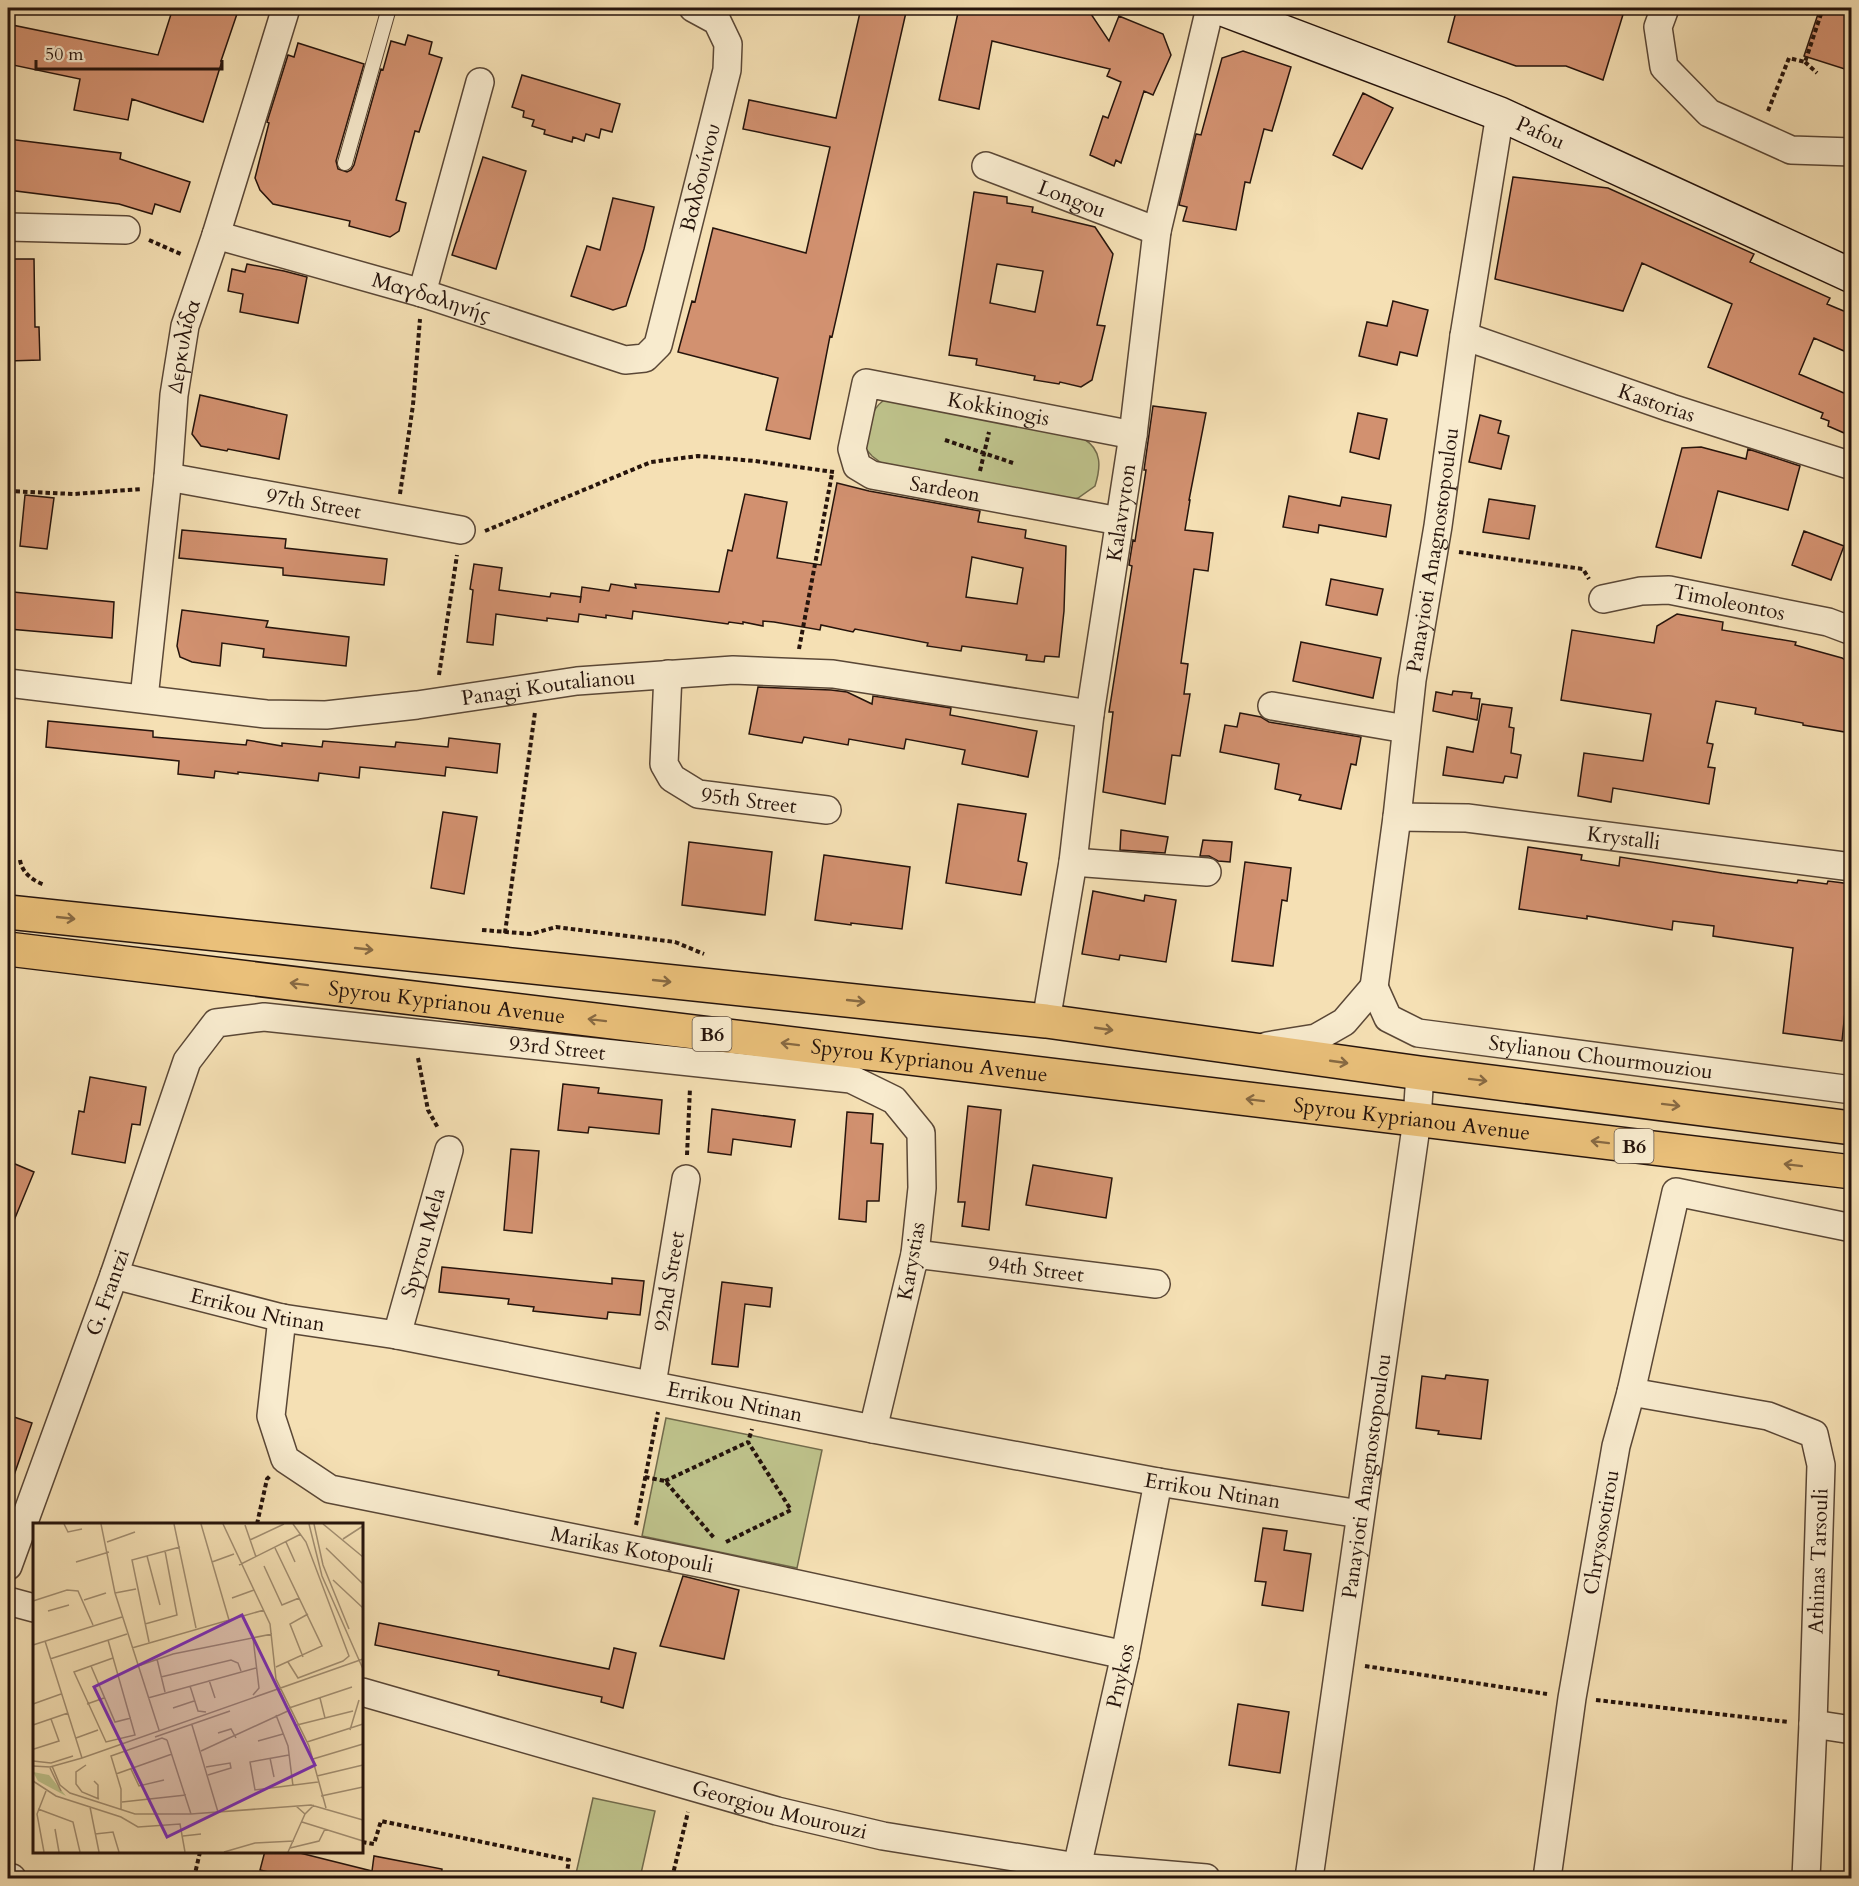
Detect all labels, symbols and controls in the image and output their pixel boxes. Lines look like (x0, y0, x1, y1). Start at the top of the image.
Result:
scale bar (36, 33, 222, 71)
text: 50 m (45, 42, 84, 67)
street label: Pafou (1511, 109, 1569, 157)
street label: Βαλδουίνου (673, 121, 728, 235)
street label: Longou (1034, 173, 1110, 225)
street label: Μαγδαληνής (369, 266, 494, 330)
street label: Δερκυλίδα (160, 296, 208, 395)
street label: Kastorias (1614, 377, 1699, 430)
street label: Kokkinogis (945, 385, 1052, 433)
street label: Panayioti Anagnostopoulou (1400, 426, 1466, 675)
street label: Kalavryton (1100, 462, 1143, 564)
street label: Sardeon (907, 469, 983, 510)
street label: 97th Street (264, 481, 364, 527)
street label: Timoleontos (1670, 577, 1787, 628)
street label: Panagi Koutalianou (459, 663, 636, 713)
street label: 95th Street (699, 781, 799, 821)
street label: Krystalli (1585, 819, 1662, 857)
one-way arrow (55, 913, 75, 924)
one-way arrow (354, 944, 374, 955)
street label: Spyrou Kyprianou Avenue (327, 974, 567, 1031)
one-way arrow (652, 975, 672, 986)
one-way arrow (289, 978, 309, 989)
one-way arrow (846, 996, 866, 1007)
one-way arrow (587, 1015, 607, 1026)
road number: B6 (692, 1017, 732, 1051)
one-way arrow (1094, 1024, 1114, 1035)
street label: Stylianou Chourmouziou (1487, 1028, 1715, 1087)
street label: 93rd Street (508, 1029, 607, 1068)
street label: Spyrou Kyprianou Avenue (809, 1032, 1049, 1090)
one-way arrow (781, 1038, 801, 1049)
one-way arrow (1329, 1056, 1349, 1067)
one-way arrow (1467, 1075, 1487, 1086)
street label: Spyrou Kyprianou Avenue (1292, 1091, 1532, 1148)
one-way arrow (1245, 1095, 1265, 1106)
one-way arrow (1661, 1100, 1680, 1111)
road number: B6 (1614, 1129, 1654, 1163)
one-way arrow (1590, 1136, 1610, 1147)
one-way arrow (1784, 1159, 1804, 1170)
street label: Spyrou Mela (394, 1185, 453, 1301)
street label: Karystias (890, 1220, 933, 1303)
street label: 92nd Street (647, 1229, 692, 1334)
street label: G. Frantzi (79, 1245, 137, 1340)
street label: 94th Street (987, 1249, 1086, 1290)
street label: Errikou Ntinan (187, 1281, 327, 1339)
street label: Panayioti Anagnostopoulou (1335, 1352, 1399, 1601)
street label: Errikou Ntinan (664, 1375, 805, 1430)
street label: Errikou Ntinan (1142, 1466, 1283, 1516)
street label: Chrysosotirou (1576, 1468, 1627, 1597)
street label: Athinas Tarsouli (1801, 1487, 1836, 1634)
street label: Marikas Kotopouli (548, 1520, 716, 1581)
inset map (33, 1523, 363, 1853)
street label: Pnykos (1099, 1641, 1142, 1711)
street label: Georgiou Mourouzi (689, 1773, 870, 1847)

